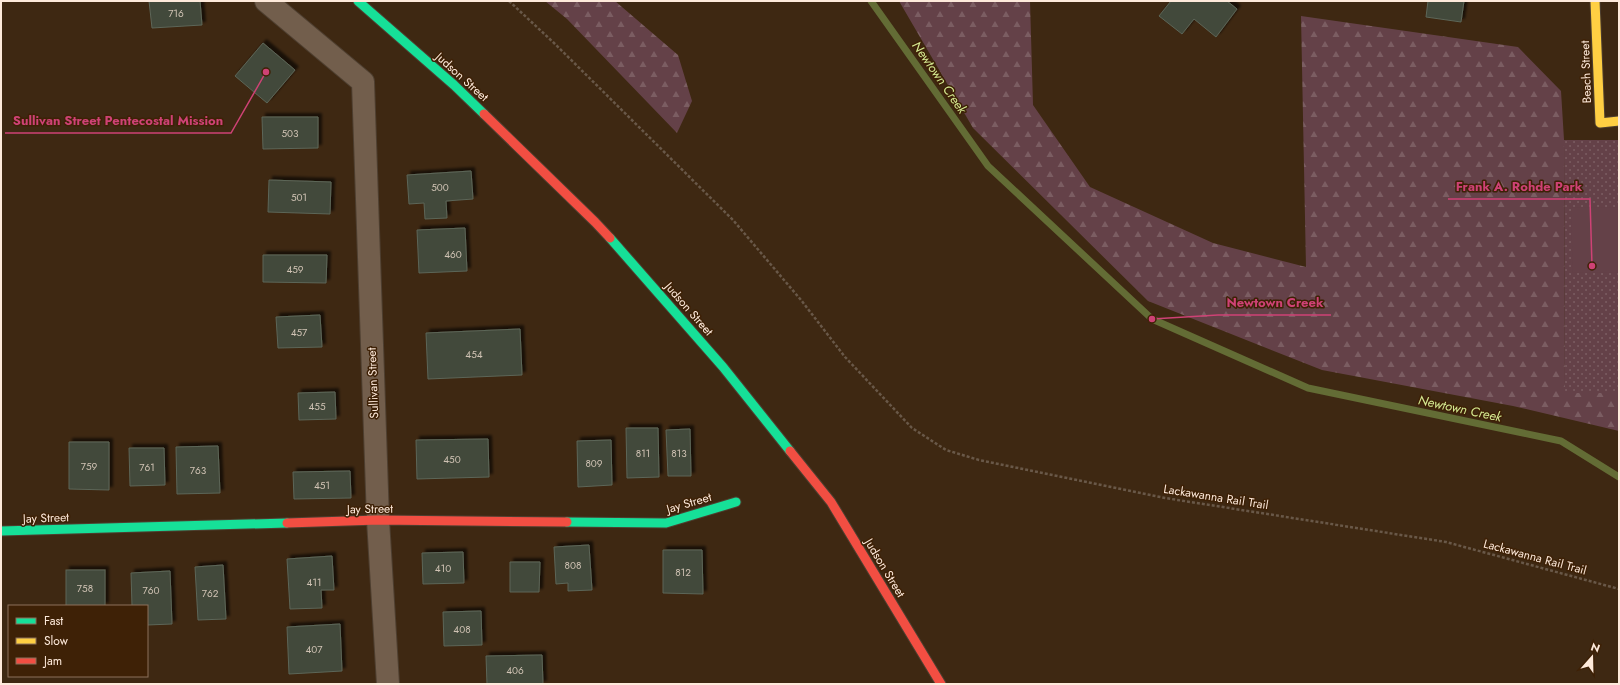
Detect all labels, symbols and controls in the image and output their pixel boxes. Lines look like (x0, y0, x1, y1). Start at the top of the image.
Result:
house number: 716 (168, 6, 184, 21)
water label: Newtown Creek (907, 37, 972, 118)
street label: Beach Street (1576, 40, 1596, 104)
street label: Judson Street (430, 47, 493, 106)
callout: Sullivan Street Pentecostal Mission (5, 108, 231, 133)
text: Sullivan Street Pentecostal Mission (13, 111, 223, 130)
house number: 503 (281, 126, 299, 141)
callout: Frank A. Rohde Park (1448, 174, 1590, 199)
text: Frank A. Rohde Park (1456, 177, 1583, 196)
house number: 500 (431, 180, 449, 195)
house number: 501 (291, 190, 307, 205)
house number: 460 (444, 247, 462, 262)
house number: 459 (286, 262, 304, 277)
street label: Judson Street (659, 277, 717, 340)
callout: Newtown Creek (1218, 290, 1331, 315)
text: Newtown Creek (1226, 293, 1324, 312)
house number: 457 (291, 325, 308, 340)
street label: Sullivan Street (363, 347, 383, 419)
house number: 454 (465, 347, 483, 362)
water label: Newtown Creek (1416, 390, 1504, 427)
house number: 455 (308, 399, 326, 414)
house number: 811 (636, 446, 650, 461)
house number: 813 (671, 446, 687, 461)
house number: 450 (443, 452, 461, 467)
house number: 809 (585, 456, 603, 471)
house number: 759 (81, 459, 98, 474)
house number: 761 (139, 460, 155, 475)
house number: 763 (190, 463, 207, 478)
house number: 451 (314, 478, 330, 493)
street label: Lackawanna Rail Trail (1162, 480, 1270, 514)
street label: Jay Street (662, 488, 714, 519)
street label: Jay Street (345, 500, 393, 518)
street label: Jay Street (21, 508, 69, 528)
street label: Judson Street (859, 533, 910, 601)
street label: Lackawanna Rail Trail (1481, 535, 1589, 579)
house number: 808 (565, 558, 581, 573)
house number: 410 (435, 561, 451, 576)
house number: 812 (675, 565, 691, 580)
house number: 411 (307, 575, 321, 590)
house number: 758 (77, 581, 93, 596)
house number: 760 (142, 583, 160, 598)
house number: 762 (202, 586, 219, 601)
legend (8, 605, 148, 677)
text: Fast (44, 612, 63, 630)
house number: 408 (453, 622, 471, 637)
text: Slow (44, 632, 69, 650)
north arrow (1572, 637, 1612, 677)
text: N (1589, 639, 1602, 657)
house number: 407 (305, 642, 323, 657)
text: Jam (42, 652, 62, 670)
house number: 406 (506, 663, 524, 678)

